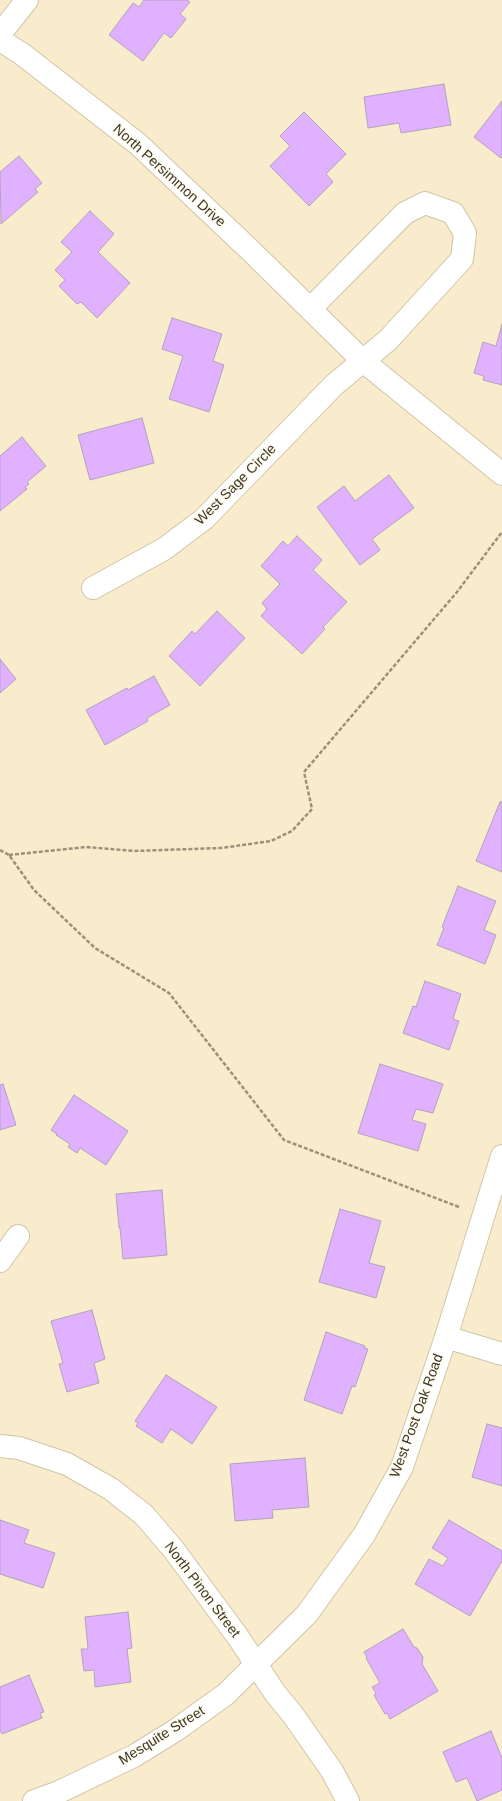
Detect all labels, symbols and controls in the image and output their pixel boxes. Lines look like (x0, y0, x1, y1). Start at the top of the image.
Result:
street label: North Persimmon Drive (109, 121, 229, 231)
street label: West Sage Circle (192, 441, 280, 529)
street label: West Post Oak Road (387, 1352, 447, 1480)
street label: North Pinon Street (161, 1539, 243, 1641)
street label: Mesquite Street (116, 1703, 208, 1769)

